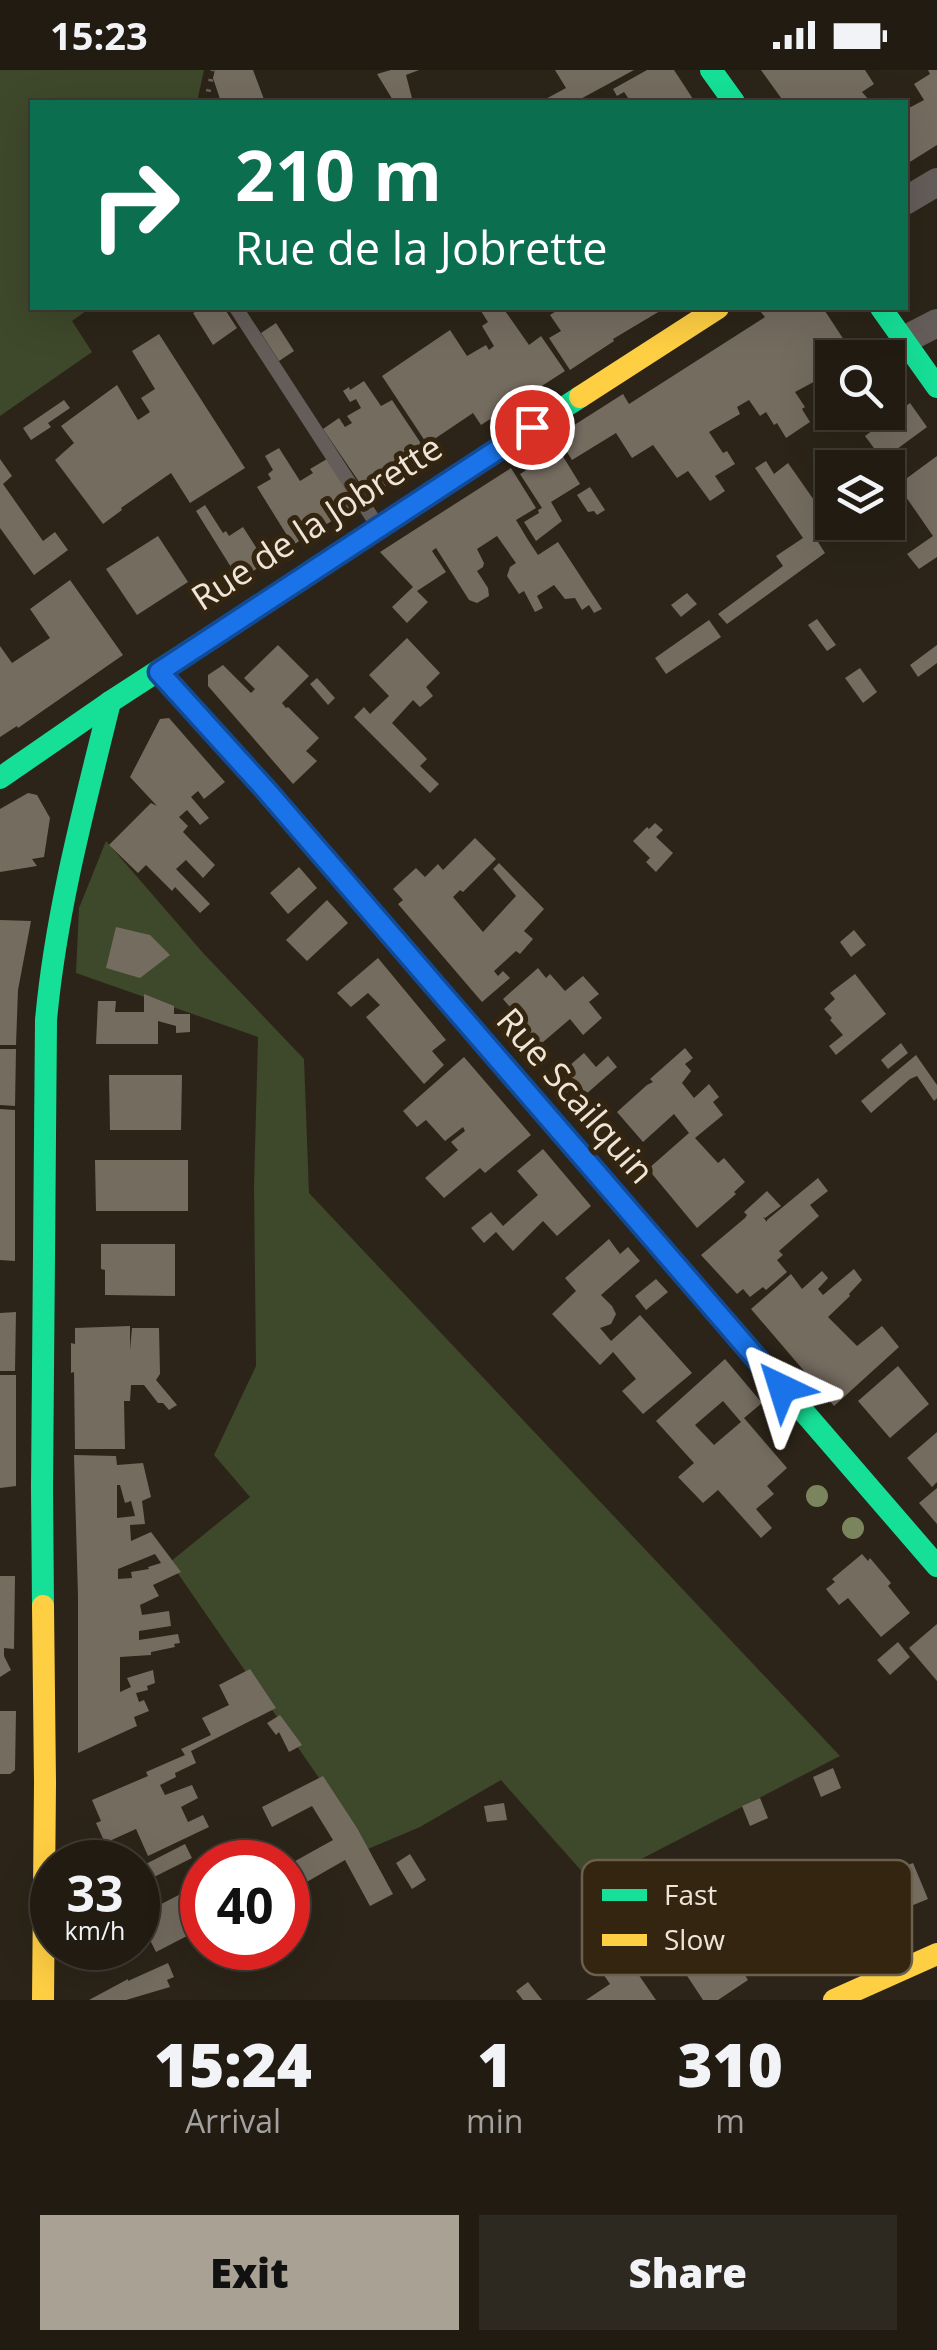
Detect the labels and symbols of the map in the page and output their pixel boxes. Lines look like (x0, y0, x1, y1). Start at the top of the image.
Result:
pin (490, 385, 575, 470)
street label: Rue de la Jobrette (182, 423, 450, 620)
street label: Rue Scailquin (487, 997, 665, 1193)
position arrow (730, 1336, 834, 1440)
speed limit sign: 40 (180, 1840, 310, 1970)
legend (582, 1860, 912, 1975)
text: Fast (664, 1875, 717, 1913)
text: Slow (664, 1920, 725, 1958)

